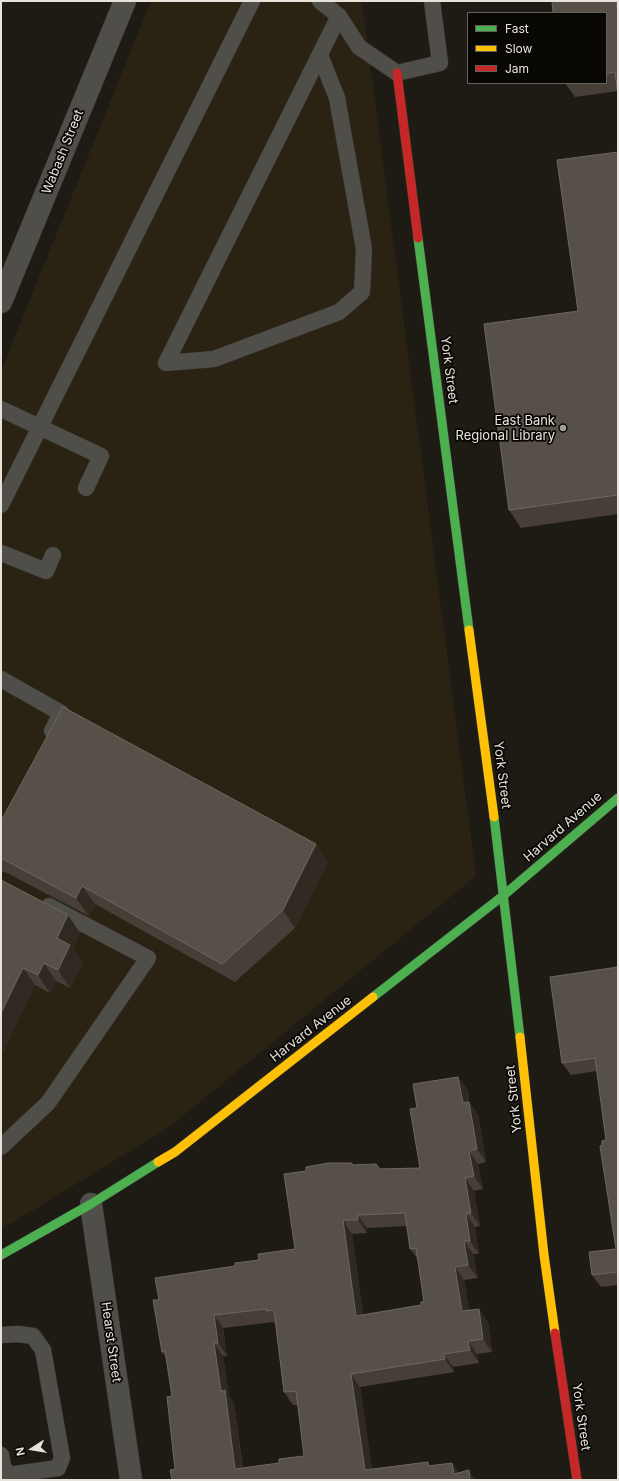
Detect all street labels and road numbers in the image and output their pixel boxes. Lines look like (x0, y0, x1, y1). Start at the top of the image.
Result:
street label: Wabash Street (39, 107, 87, 197)
street label: York Street (437, 335, 461, 405)
street label: York Street (490, 740, 514, 810)
street label: Harvard Avenue (521, 789, 605, 865)
street label: Harvard Avenue (267, 993, 355, 1065)
street label: York Street (503, 1064, 525, 1134)
street label: Hearst Street (98, 1301, 124, 1383)
street label: York Street (569, 1382, 593, 1452)

